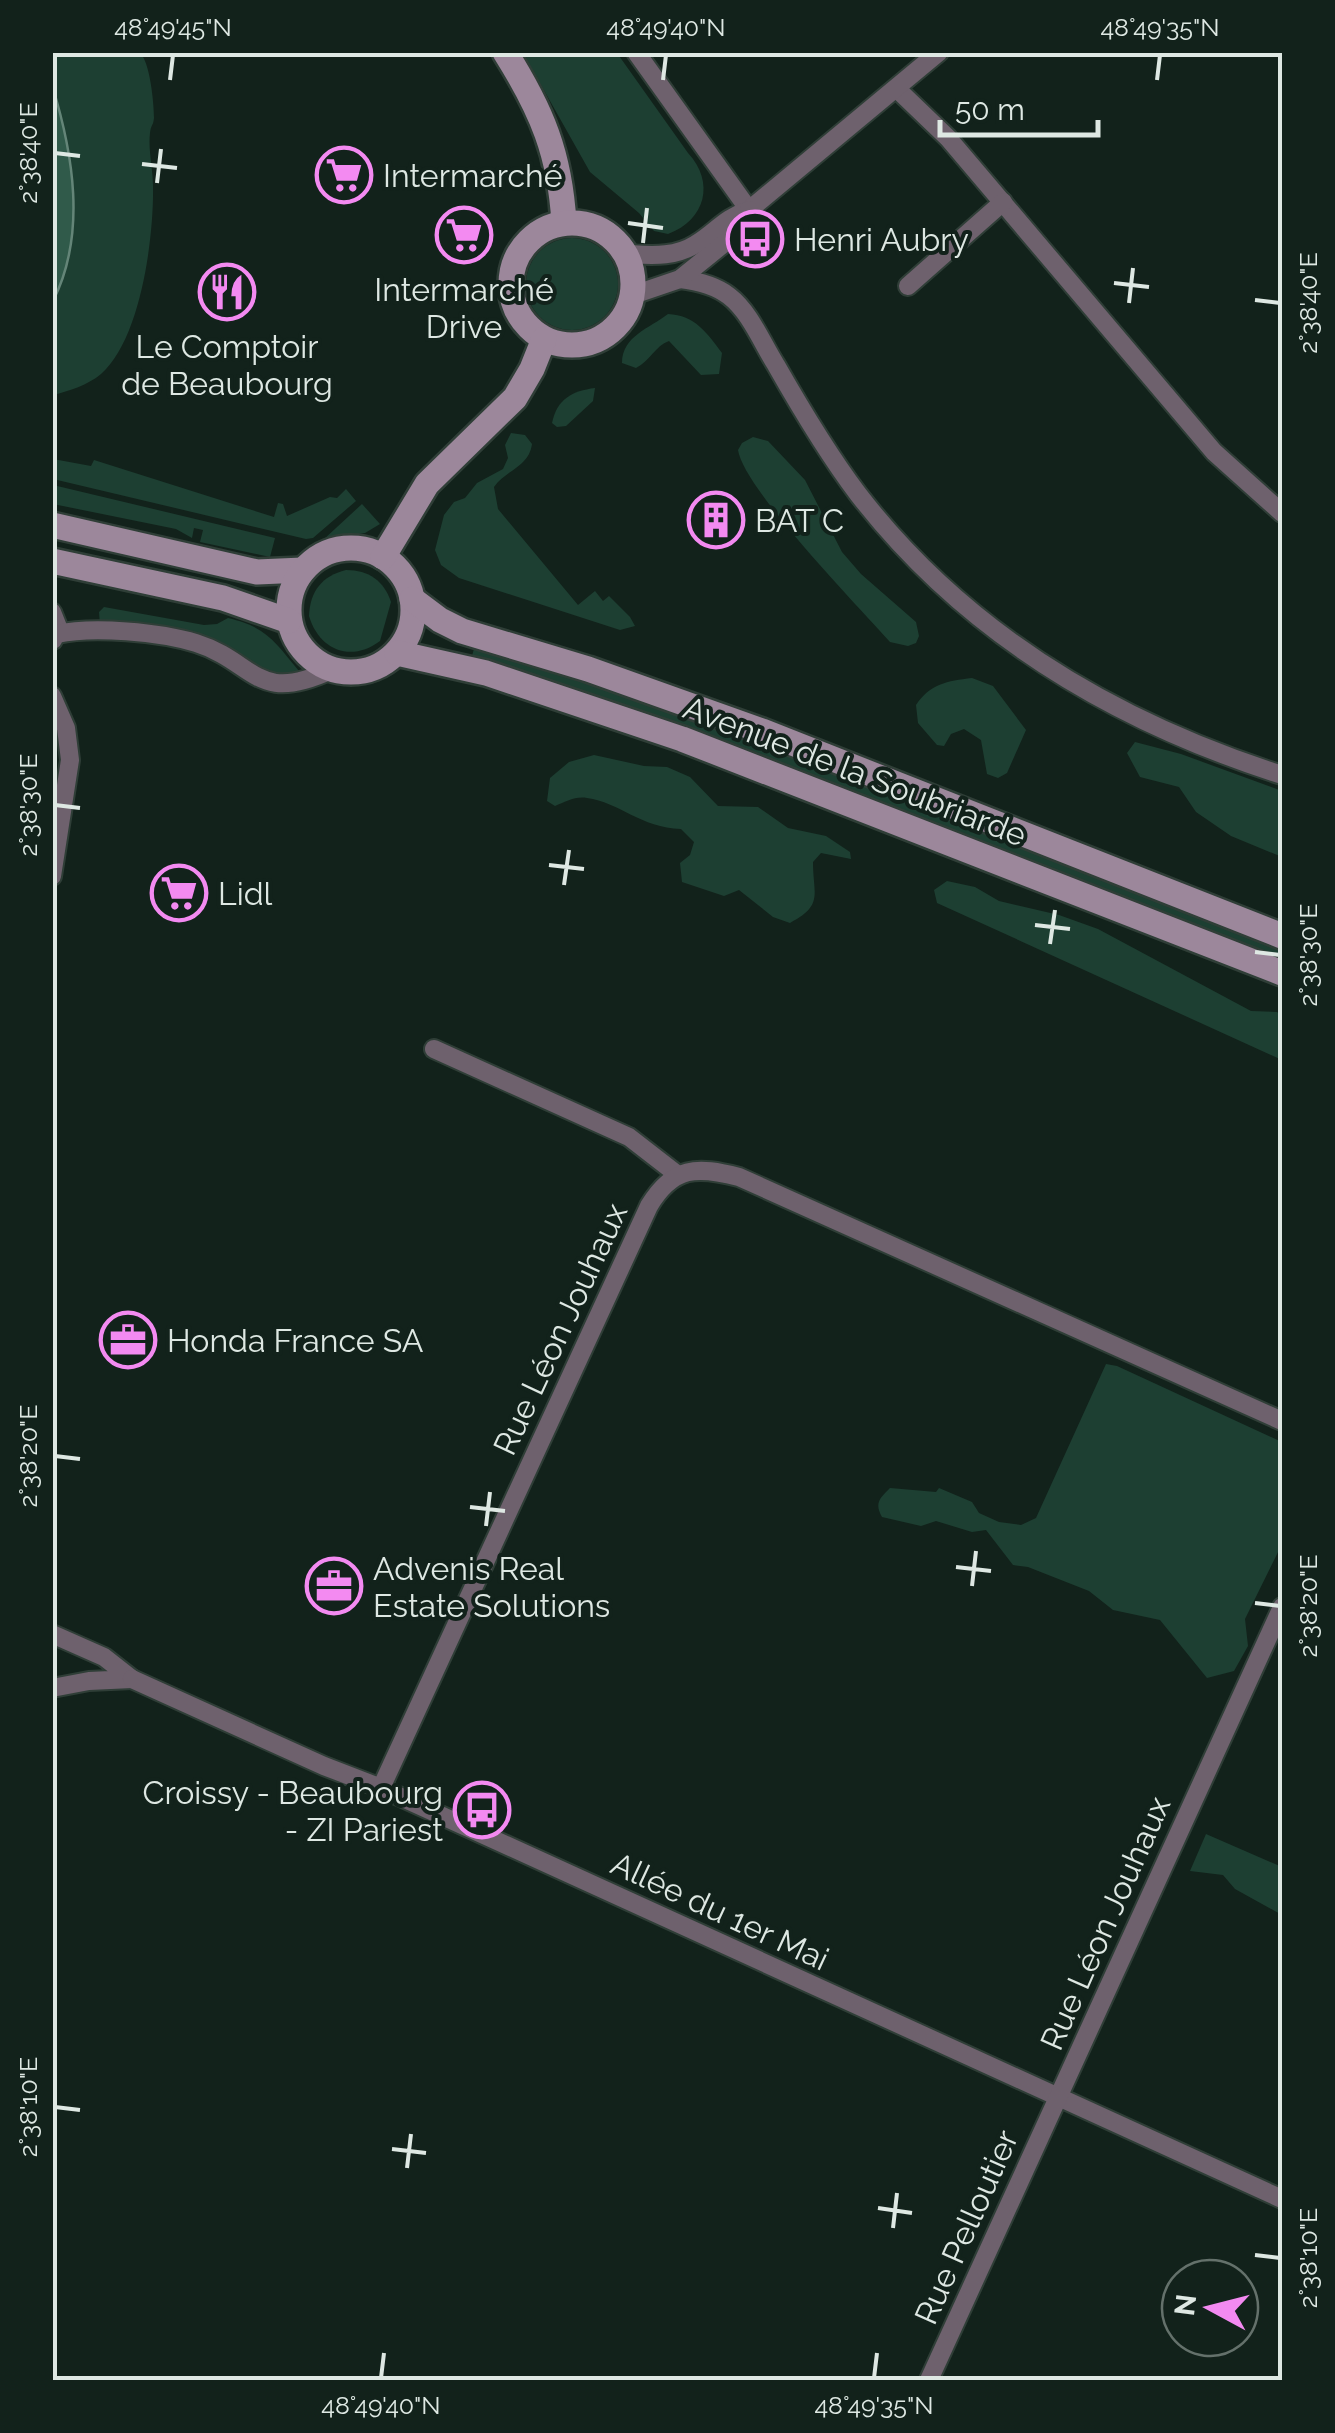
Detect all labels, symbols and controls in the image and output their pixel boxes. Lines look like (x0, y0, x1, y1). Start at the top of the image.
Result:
text: 48°49'45"N (114, 12, 232, 42)
text: 48°49'40"N (606, 12, 726, 42)
text: 48°49'35"N (1100, 12, 1220, 42)
scale bar (940, 75, 1098, 137)
text: 50 m (955, 92, 1025, 127)
text: 2°38'40"E (13, 102, 43, 204)
supermarket icon: Intermarché (314, 145, 374, 205)
place label: Intermarché (383, 157, 562, 194)
supermarket icon: Intermarché Drive (434, 205, 494, 265)
bus stop icon: Henri Aubry (725, 209, 785, 269)
place label: Henri Aubry (794, 221, 969, 258)
text: 2°38'40"E (1293, 252, 1323, 354)
restaurant icon: Le Comptoir de Beaubourg (197, 262, 257, 322)
place label: Intermarché Drive (374, 271, 554, 345)
place label: Le Comptoir de Beaubourg (121, 328, 333, 402)
building icon: BAT C (686, 490, 746, 550)
place label: BAT C (755, 502, 844, 539)
street label: Avenue de la Soubriarde (678, 689, 1032, 853)
text: 2°38'30"E (13, 754, 43, 856)
supermarket icon: Lidl (149, 863, 209, 923)
place label: Lidl (218, 875, 273, 912)
text: 2°38'30"E (1293, 904, 1323, 1006)
street label: Rue Léon Jouhaux (486, 1197, 634, 1461)
office icon: Honda France SA (98, 1310, 158, 1370)
place label: Honda France SA (167, 1322, 424, 1359)
text: 2°38'20"E (13, 1405, 43, 1507)
place label: Advenis Real Estate Solutions (373, 1550, 610, 1624)
text: 2°38'20"E (1293, 1555, 1323, 1657)
office icon: Advenis Real Estate Solutions (304, 1556, 364, 1616)
place label: Croissy - Beaubourg - ZI Pariest (143, 1774, 443, 1848)
bus stop icon: Croissy - Beaubourg - ZI Pariest (452, 1780, 512, 1840)
street label: Rue Léon Jouhaux (1033, 1791, 1177, 2055)
street label: Allée du 1er Mai (606, 1845, 834, 1977)
text: 2°38'10"E (13, 2057, 43, 2157)
street label: Rue Pelloutier (907, 2124, 1025, 2330)
text: 2°38'10"E (1293, 2208, 1323, 2308)
north arrow (1160, 2258, 1260, 2358)
text: N (1168, 2292, 1203, 2318)
text: 48°49'40"N (321, 2390, 441, 2420)
text: 48°49'35"N (814, 2390, 934, 2420)

